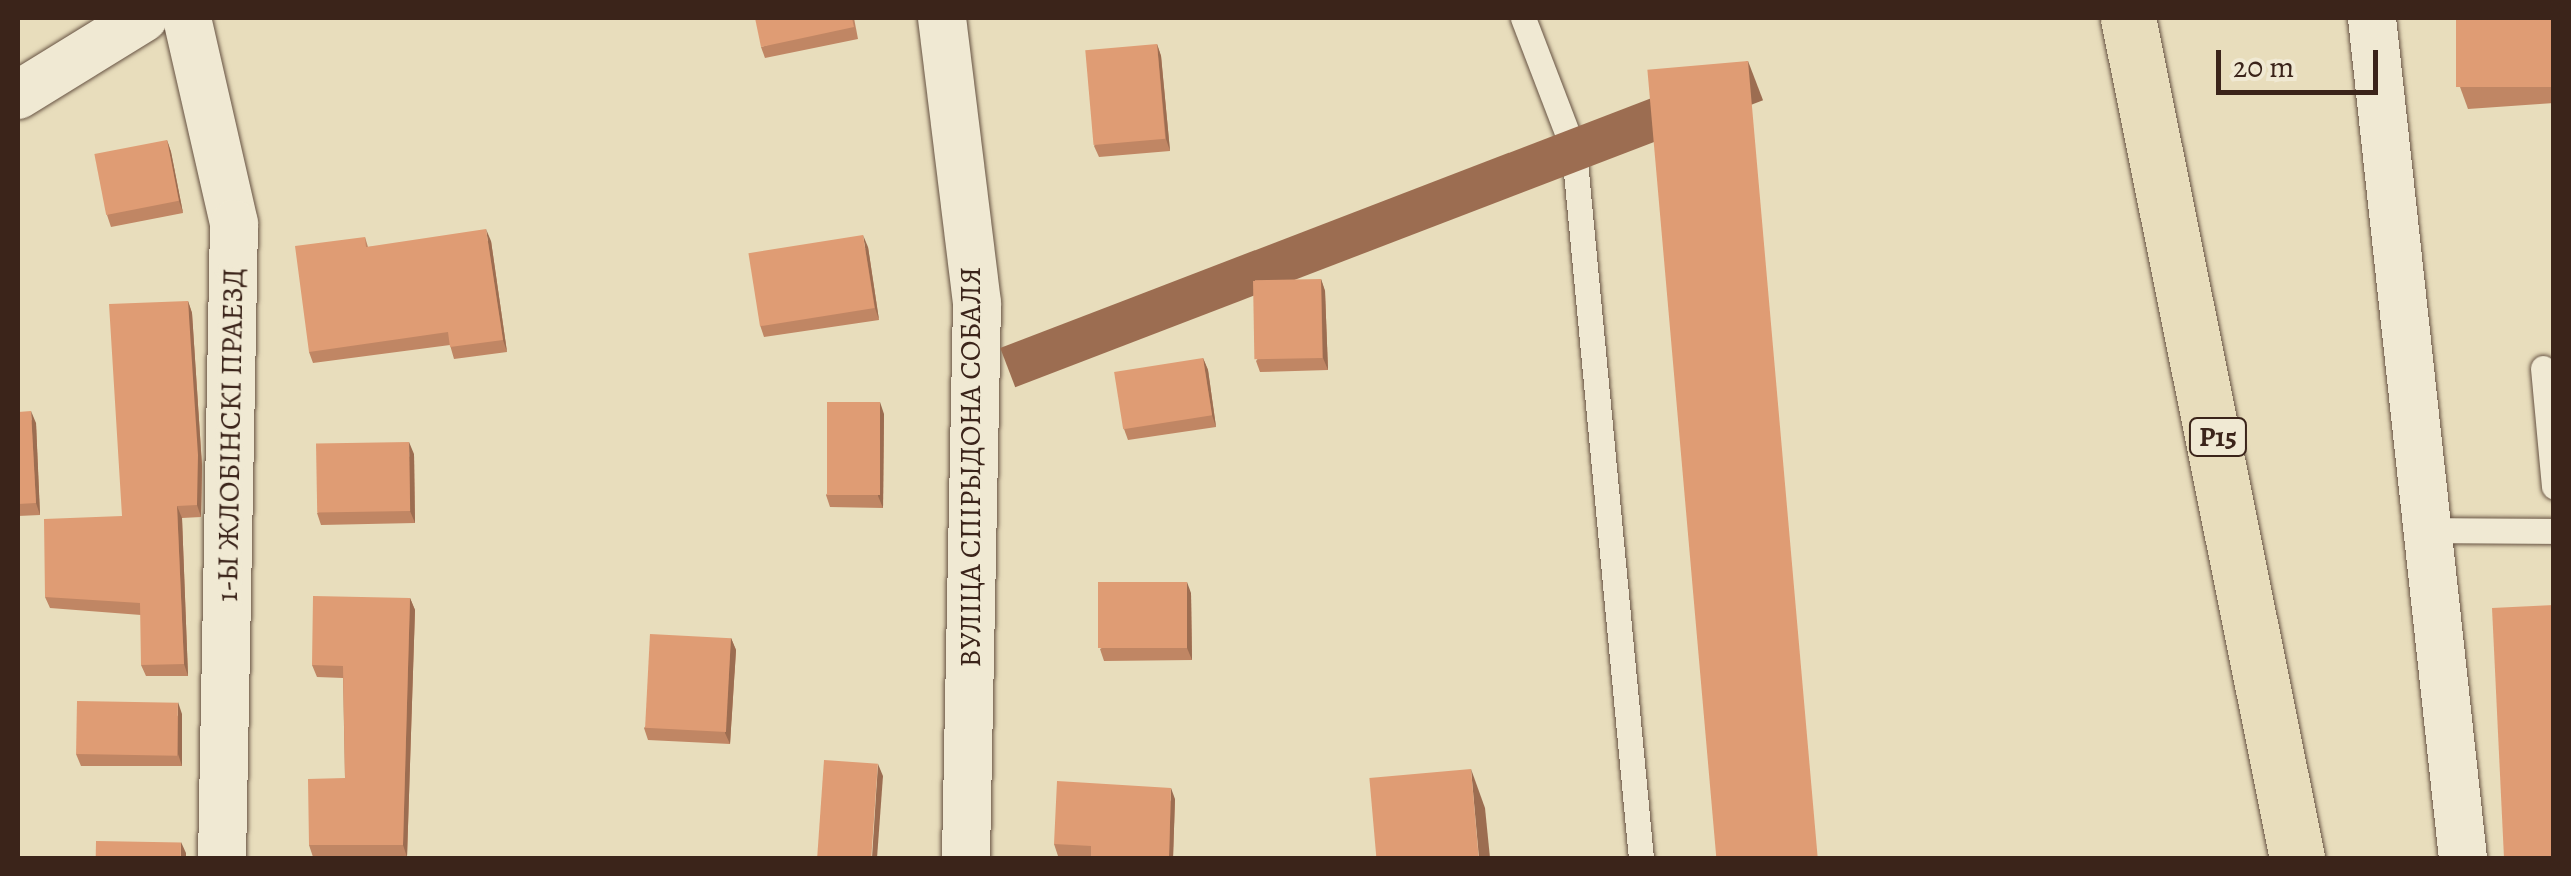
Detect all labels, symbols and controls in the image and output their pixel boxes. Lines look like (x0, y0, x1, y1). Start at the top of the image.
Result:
scale bar (2221, 30, 2384, 92)
text: 20 m (2233, 47, 2294, 87)
street label: ВУЛІЦА СПІРЫДОНА СОБАЛЯ (952, 267, 988, 667)
street label: 1-Ы ЖЛОБІНСКІ ПРАЕЗД (209, 268, 251, 602)
road number: Р15 (2188, 414, 2248, 460)

